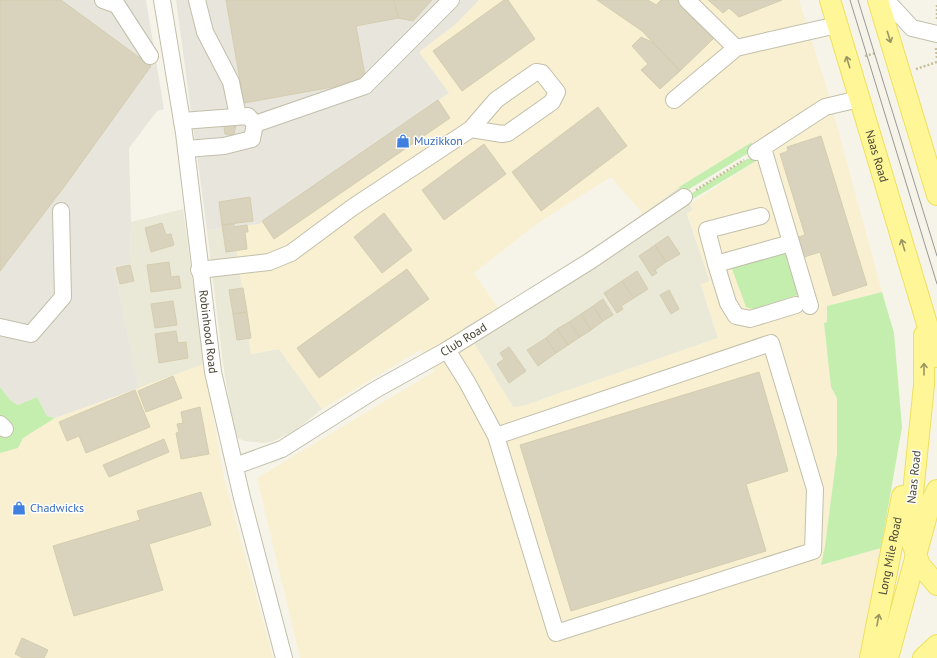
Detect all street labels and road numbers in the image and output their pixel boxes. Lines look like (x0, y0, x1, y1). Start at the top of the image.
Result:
street label: Naas Road (862, 128, 892, 184)
street label: Robinhood Road (196, 289, 221, 374)
street label: Club Road (437, 319, 489, 359)
street label: Naas Road (903, 449, 924, 504)
street label: Long Mile Road (875, 516, 905, 596)

